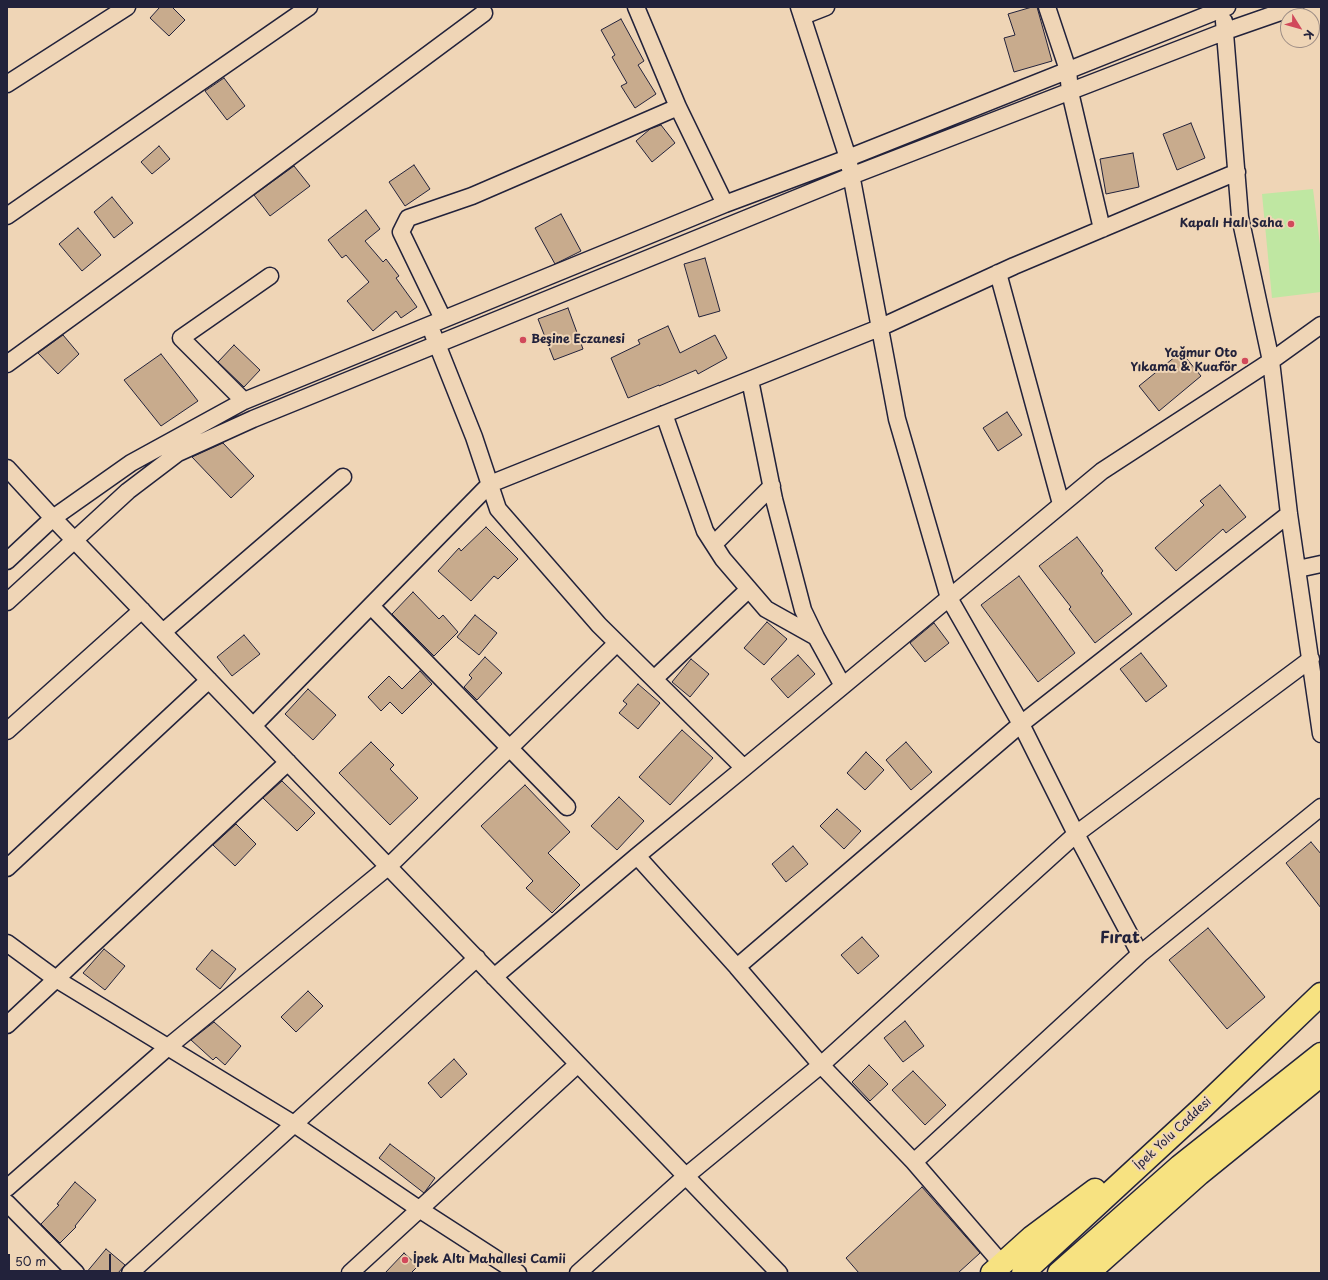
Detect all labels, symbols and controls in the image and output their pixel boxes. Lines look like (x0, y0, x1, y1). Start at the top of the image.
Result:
north arrow (1280, 8, 1320, 48)
text: K (1300, 27, 1318, 43)
place label: Kapalı Halı Saha (1180, 217, 1283, 231)
marker: Kapalı Halı Saha (1286, 219, 1296, 229)
place label: Beşine Eczanesi (531, 333, 625, 347)
marker: Beşine Eczanesi (518, 335, 528, 345)
place label: Yağmur Oto Yıkama & Kuaför (1131, 347, 1237, 375)
marker: Yağmur Oto Yıkama & Kuaför (1240, 356, 1250, 366)
district label: Fırat (1100, 929, 1140, 949)
street label: İpek Yolu Caddesi (1132, 1095, 1214, 1173)
scale bar (10, 1246, 113, 1272)
text: 50 m (15, 1252, 46, 1270)
place label: İpek Altı Mahallesi Camii (413, 1253, 566, 1267)
marker: İpek Altı Mahallesi Camii (400, 1255, 410, 1265)

